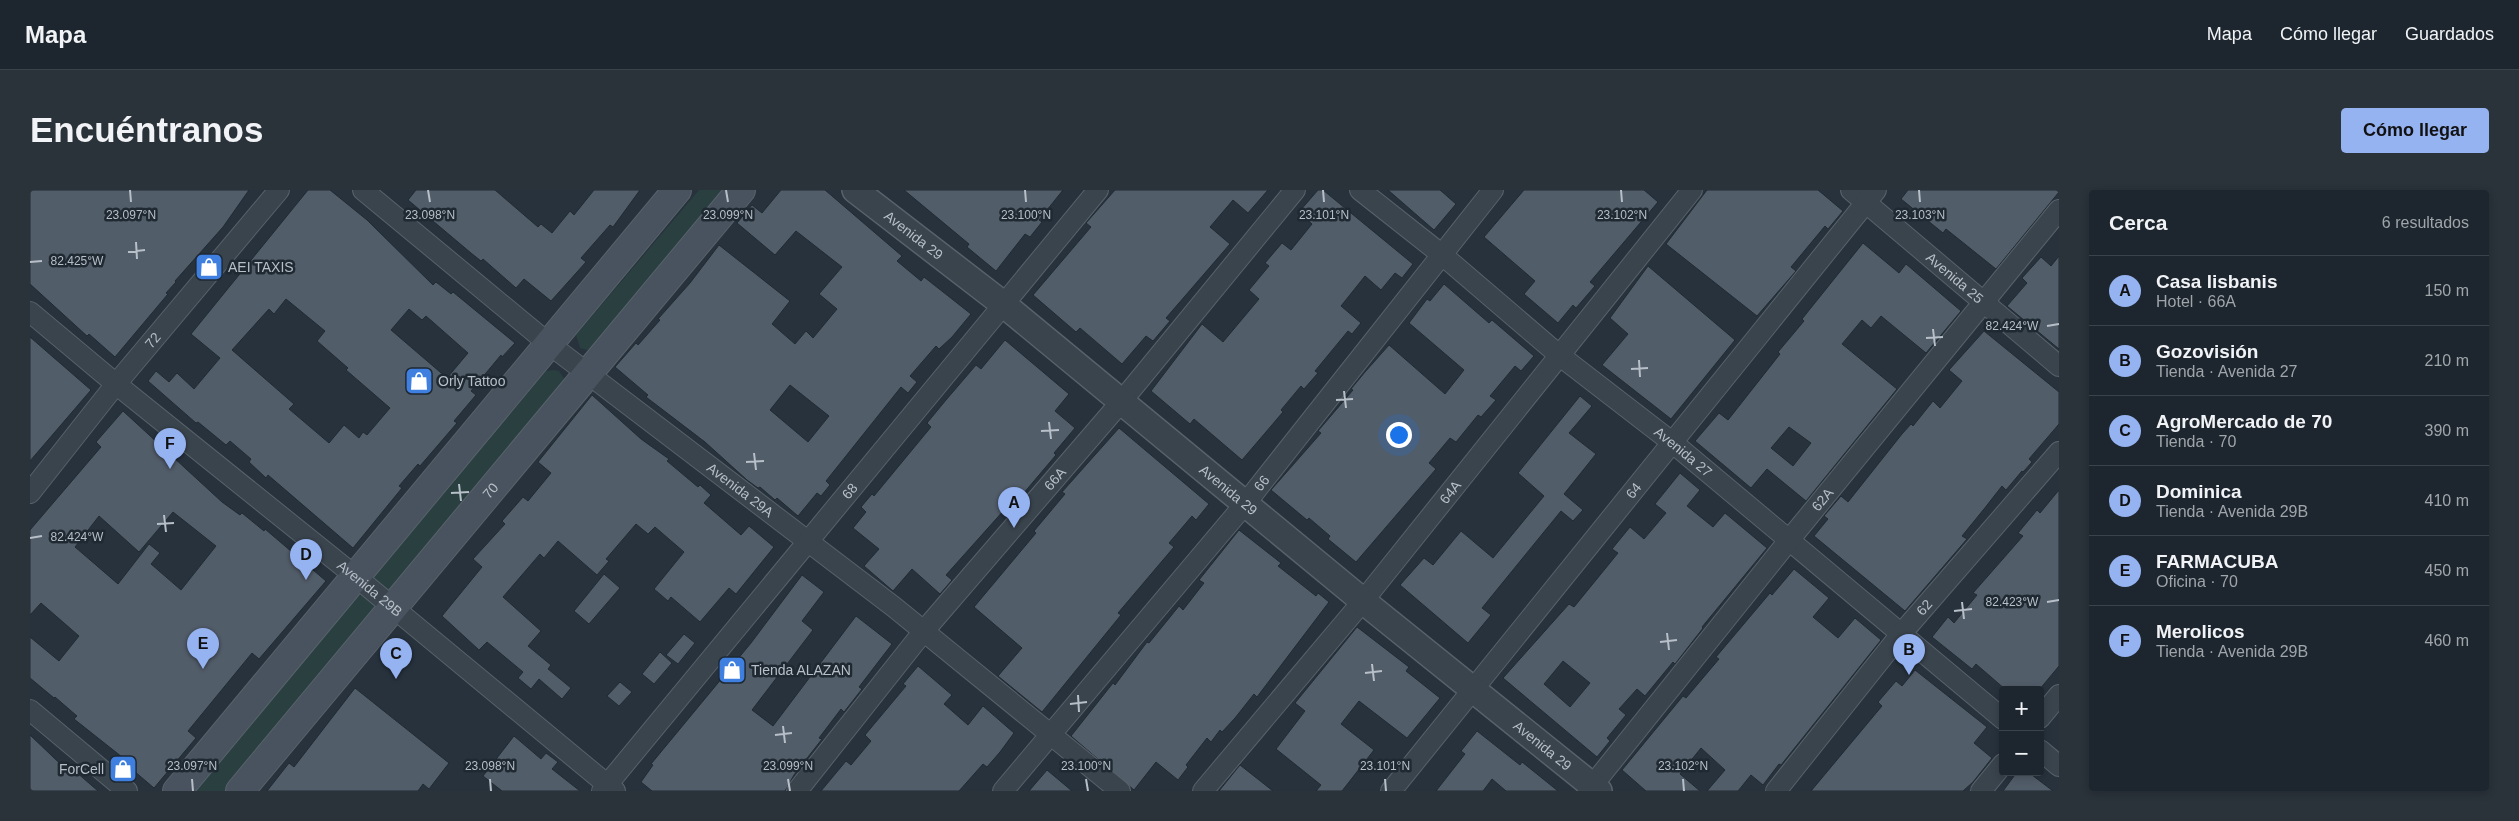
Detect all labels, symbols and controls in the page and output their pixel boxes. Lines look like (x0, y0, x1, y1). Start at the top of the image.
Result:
text: Mapa (25, 21, 86, 48)
text: Mapa (2207, 24, 2252, 44)
text: Cómo llegar (2280, 24, 2377, 44)
text: Guardados (2405, 24, 2494, 44)
button: Cómo llegar (2341, 108, 2489, 153)
text: Encuéntranos (30, 110, 263, 149)
street label: Avenida 29 (881, 207, 946, 263)
text: 23.097°N (106, 208, 156, 222)
text: 23.098°N (405, 208, 455, 222)
text: 23.099°N (703, 208, 753, 222)
text: 23.100°N (1001, 208, 1051, 222)
text: 23.101°N (1299, 208, 1349, 222)
text: 23.102°N (1597, 208, 1647, 222)
text: 23.103°N (1895, 208, 1945, 222)
text: Cerca (2109, 211, 2167, 234)
text: 6 resultados (2382, 214, 2469, 231)
street label: Avenida 25 (1923, 249, 1987, 307)
shop icon: AEI TAXIS (194, 252, 224, 282)
text: 82.425°W (51, 254, 104, 268)
place label: AEI TAXIS (228, 259, 294, 275)
text: Casa lisbanis (2156, 271, 2277, 292)
text: A (2119, 282, 2131, 299)
text: 150 m (2425, 282, 2469, 299)
text: Hotel · 66A (2156, 293, 2236, 310)
text: 82.424°W (1986, 319, 2039, 333)
street label: 72 (142, 329, 164, 351)
text: Gozovisión (2156, 341, 2258, 362)
text: B (2119, 352, 2131, 369)
text: 210 m (2425, 352, 2469, 369)
text: Tienda · Avenida 27 (2156, 363, 2297, 380)
shop icon: Orly Tattoo (404, 366, 434, 396)
place label: Orly Tattoo (438, 373, 506, 389)
text: AgroMercado de 70 (2156, 411, 2332, 432)
your location (1386, 422, 1412, 448)
text: C (2119, 422, 2131, 439)
text: 390 m (2425, 422, 2469, 439)
street label: Avenida 27 (1651, 424, 1715, 480)
pin: F (154, 428, 186, 469)
text: Tienda · 70 (2156, 433, 2236, 450)
street label: Avenida 29A (704, 459, 777, 521)
street label: Avenida 29 (1196, 462, 1261, 518)
street label: 66A (1041, 464, 1069, 493)
street label: 66 (1250, 472, 1273, 494)
street label: 64A (1436, 477, 1465, 507)
street label: 70 (479, 479, 502, 502)
street label: 64 (1622, 479, 1645, 502)
street label: 68 (838, 480, 861, 502)
text: Dominica (2156, 481, 2242, 502)
street label: 62A (1808, 484, 1837, 514)
pin: A (998, 487, 1030, 528)
text: D (2119, 492, 2131, 509)
text: 410 m (2425, 492, 2469, 509)
text: Tienda · Avenida 29B (2156, 503, 2308, 520)
text: 82.424°W (51, 530, 104, 544)
pin: D (290, 539, 322, 580)
text: FARMACUBA (2156, 551, 2278, 572)
street label: Avenida 29B (334, 557, 405, 620)
text: E (2120, 562, 2130, 579)
text: 450 m (2425, 562, 2469, 579)
text: Oficina · 70 (2156, 573, 2238, 590)
text: 82.423°W (1986, 595, 2039, 609)
street label: 62 (1913, 596, 1935, 618)
text: Merolicos (2156, 621, 2245, 642)
pin: E (187, 628, 219, 669)
text: F (2120, 632, 2130, 649)
text: 460 m (2425, 632, 2469, 649)
pin: B (1893, 634, 1925, 675)
pin: C (380, 638, 412, 679)
text: Tienda · Avenida 29B (2156, 643, 2308, 660)
shop icon: Tienda ALAZAN (717, 655, 747, 685)
place label: Tienda ALAZAN (751, 662, 851, 678)
map controls (1999, 686, 2044, 776)
button: + (1999, 686, 2044, 731)
street label: Avenida 29 (1510, 717, 1575, 774)
button: − (1999, 731, 2044, 776)
shop icon: ForCell (108, 754, 138, 784)
text: 23.097°N (167, 759, 217, 773)
text: 23.098°N (465, 759, 515, 773)
text: 23.099°N (763, 759, 813, 773)
text: 23.100°N (1061, 759, 1111, 773)
text: 23.101°N (1360, 759, 1410, 773)
text: 23.102°N (1658, 759, 1708, 773)
place label: ForCell (59, 761, 104, 777)

